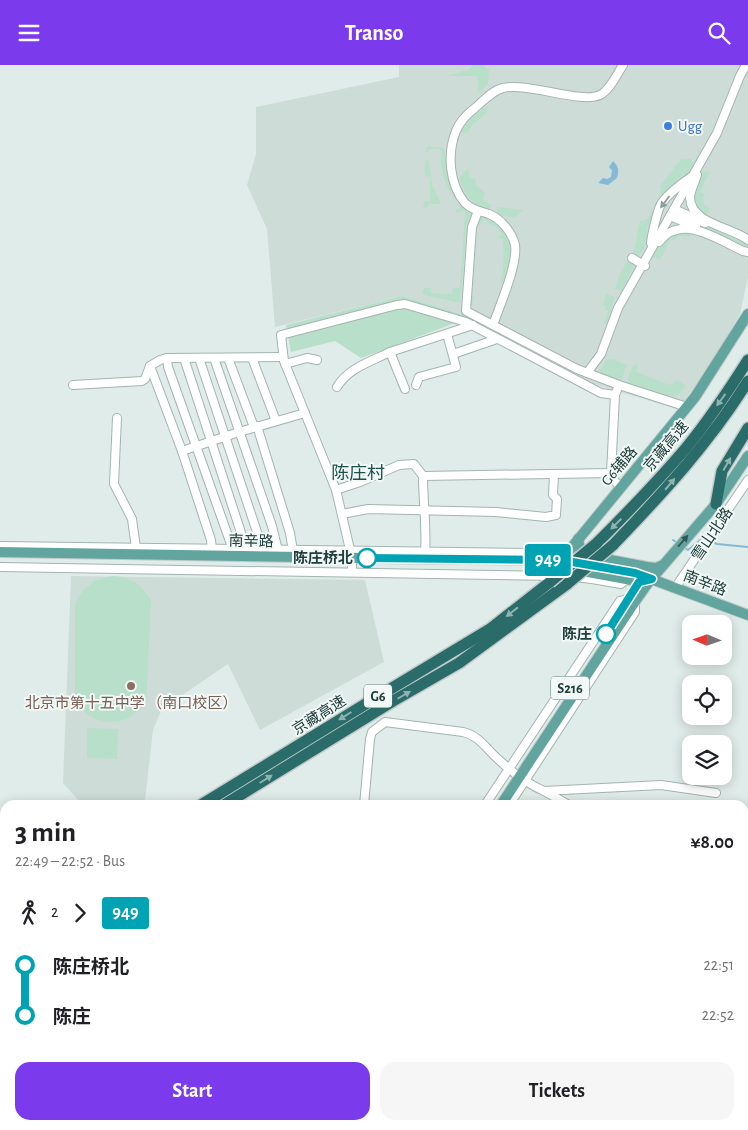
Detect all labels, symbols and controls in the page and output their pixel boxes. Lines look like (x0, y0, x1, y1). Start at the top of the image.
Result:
icon: menu (15, 19, 43, 47)
icon: search (705, 19, 733, 47)
text: Transo (345, 22, 403, 44)
place label: Ugg (678, 119, 703, 134)
marker: Ugg (662, 120, 674, 132)
one-way arrow (660, 195, 670, 209)
one-way arrow (716, 393, 726, 407)
street label: 京藏高速 (641, 418, 691, 474)
street label: G6辅路 (598, 443, 640, 489)
one-way arrow (722, 457, 731, 470)
district label: 陈庄村 (331, 463, 385, 483)
one-way arrow (665, 477, 676, 490)
street label: 雪山北路 (688, 504, 735, 563)
one-way arrow (610, 518, 622, 530)
street label: 南辛路 (228, 533, 274, 549)
one-way arrow (678, 535, 689, 548)
line badge: 949 (519, 544, 577, 576)
marker: 陈庄桥北 (357, 548, 377, 568)
place label: 陈庄桥北 (293, 550, 353, 566)
text: 949 (535, 551, 561, 569)
street label: 南辛路 (681, 567, 729, 599)
one-way arrow (506, 606, 519, 617)
north arrow (682, 615, 732, 665)
map controls (682, 615, 732, 785)
marker: 陈庄 (596, 624, 616, 644)
place label: 陈庄 (562, 626, 592, 642)
button: locate (682, 675, 732, 725)
road number: S216 (551, 677, 589, 699)
marker: 北京市第十五中学 （南口校区） (125, 680, 137, 692)
road number: G6 (364, 685, 392, 707)
one-way arrow (398, 690, 411, 699)
street label: 京藏高速 (289, 692, 349, 738)
place label: 北京市第十五中学 （南口校区） (25, 694, 237, 711)
one-way arrow (338, 712, 351, 721)
button: layers (682, 735, 732, 785)
one-way arrow (259, 775, 272, 784)
text: 3 min (15, 819, 76, 847)
text: ¥8.00 (690, 833, 734, 852)
text: 22:49 – 22:52 · Bus (15, 853, 125, 869)
icon: walk (15, 899, 43, 927)
icon: forward (66, 899, 94, 927)
text: 2 (51, 904, 58, 920)
text: 949 (112, 904, 139, 922)
text: 22:51 (704, 957, 734, 973)
text: 陈庄桥北 (53, 958, 129, 977)
text: 22:52 (702, 1007, 734, 1023)
text: 陈庄 (53, 1008, 91, 1027)
button: Start (15, 1062, 370, 1120)
button: Tickets (380, 1062, 734, 1120)

